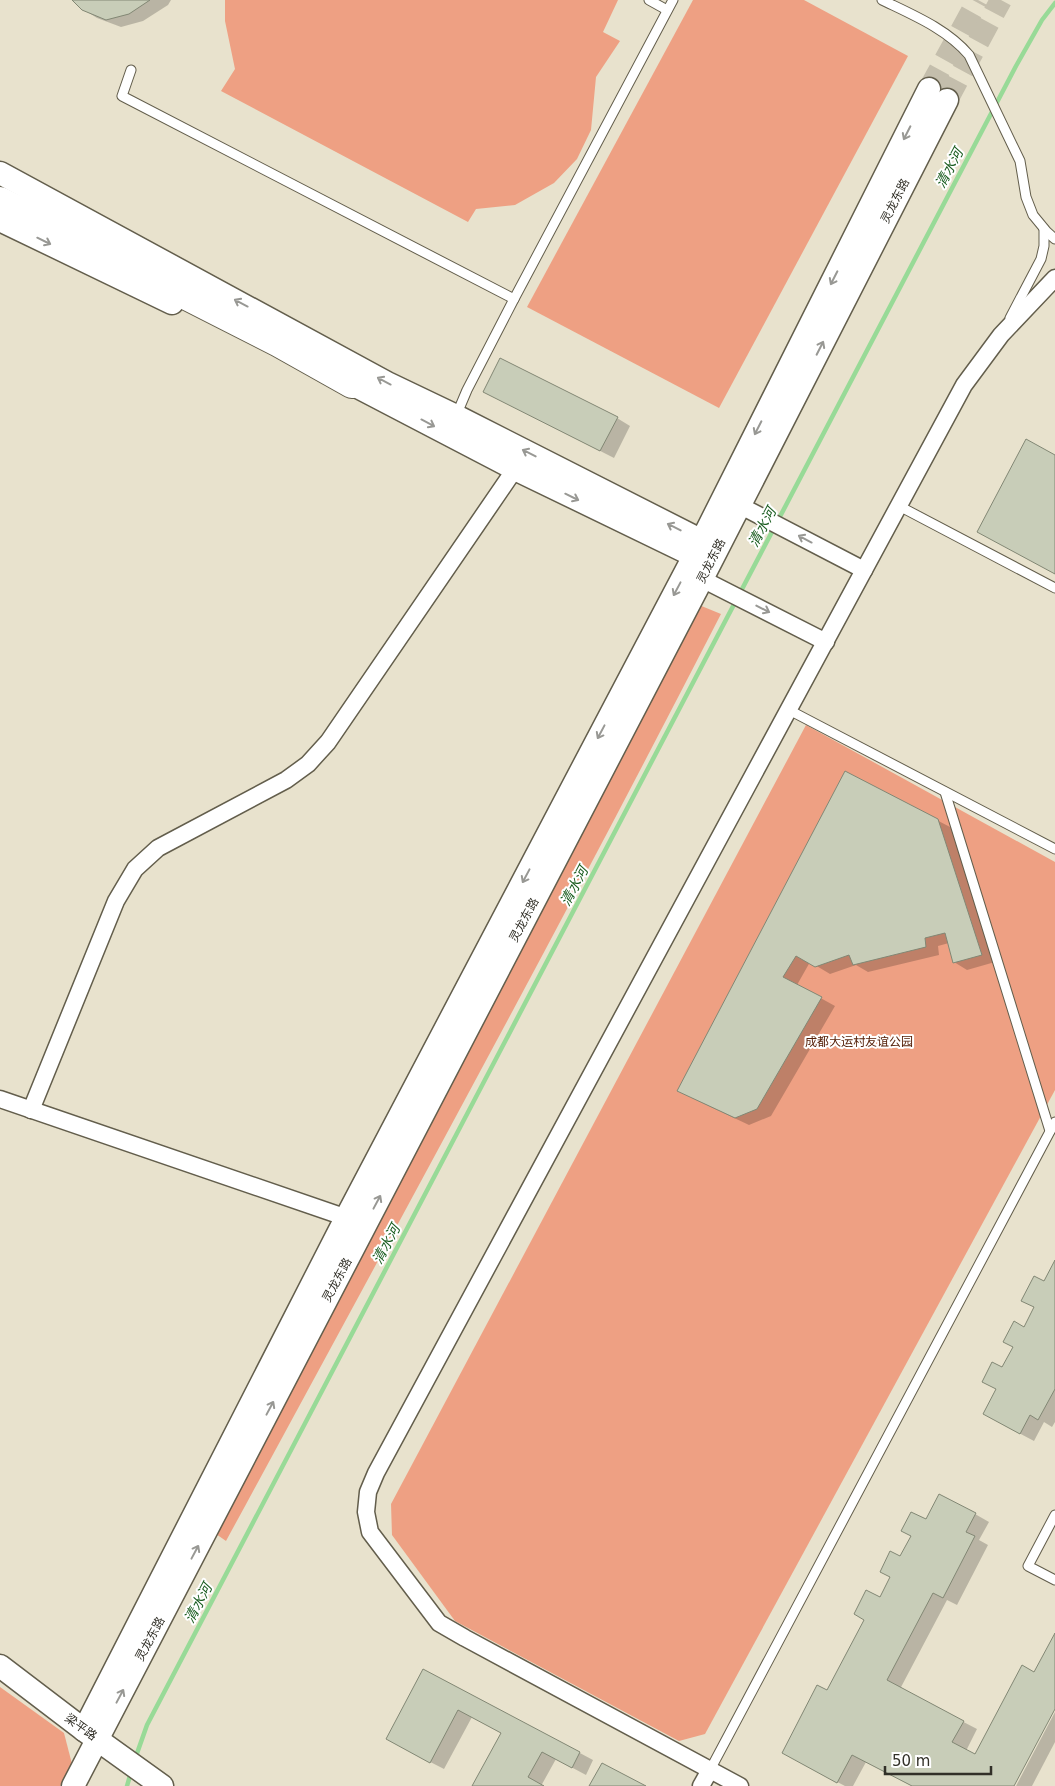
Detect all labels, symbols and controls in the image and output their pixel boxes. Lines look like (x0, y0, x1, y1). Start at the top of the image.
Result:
one-way arrow (902, 125, 912, 140)
water label: 清水河 (932, 143, 967, 190)
street label: 灵龙东路 (878, 176, 912, 226)
one-way arrow (36, 237, 51, 246)
one-way arrow (829, 270, 838, 285)
one-way arrow (234, 298, 249, 307)
one-way arrow (815, 340, 825, 355)
one-way arrow (376, 376, 391, 386)
one-way arrow (420, 418, 435, 428)
one-way arrow (753, 420, 762, 435)
one-way arrow (522, 448, 537, 457)
one-way arrow (564, 493, 579, 502)
water label: 清水河 (745, 502, 780, 549)
one-way arrow (667, 522, 682, 531)
one-way arrow (797, 534, 812, 544)
street label: 灵龙东路 (694, 536, 728, 586)
one-way arrow (672, 581, 682, 596)
one-way arrow (755, 605, 770, 614)
one-way arrow (596, 725, 606, 740)
water label: 清水河 (557, 861, 592, 908)
one-way arrow (521, 869, 531, 884)
street label: 灵龙东路 (507, 896, 541, 944)
park label: 成都大运村友谊公园 (805, 1035, 913, 1049)
one-way arrow (372, 1194, 382, 1209)
water label: 清水河 (369, 1219, 404, 1266)
street label: 灵龙东路 (320, 1256, 354, 1304)
one-way arrow (266, 1401, 275, 1416)
one-way arrow (191, 1545, 200, 1560)
water label: 清水河 (181, 1578, 216, 1625)
street label: 灵龙东路 (133, 1615, 167, 1663)
one-way arrow (116, 1689, 125, 1704)
street label: 梁平路 (62, 1711, 100, 1743)
scale bar (885, 1744, 991, 1776)
text: 50 m (892, 1752, 930, 1770)

